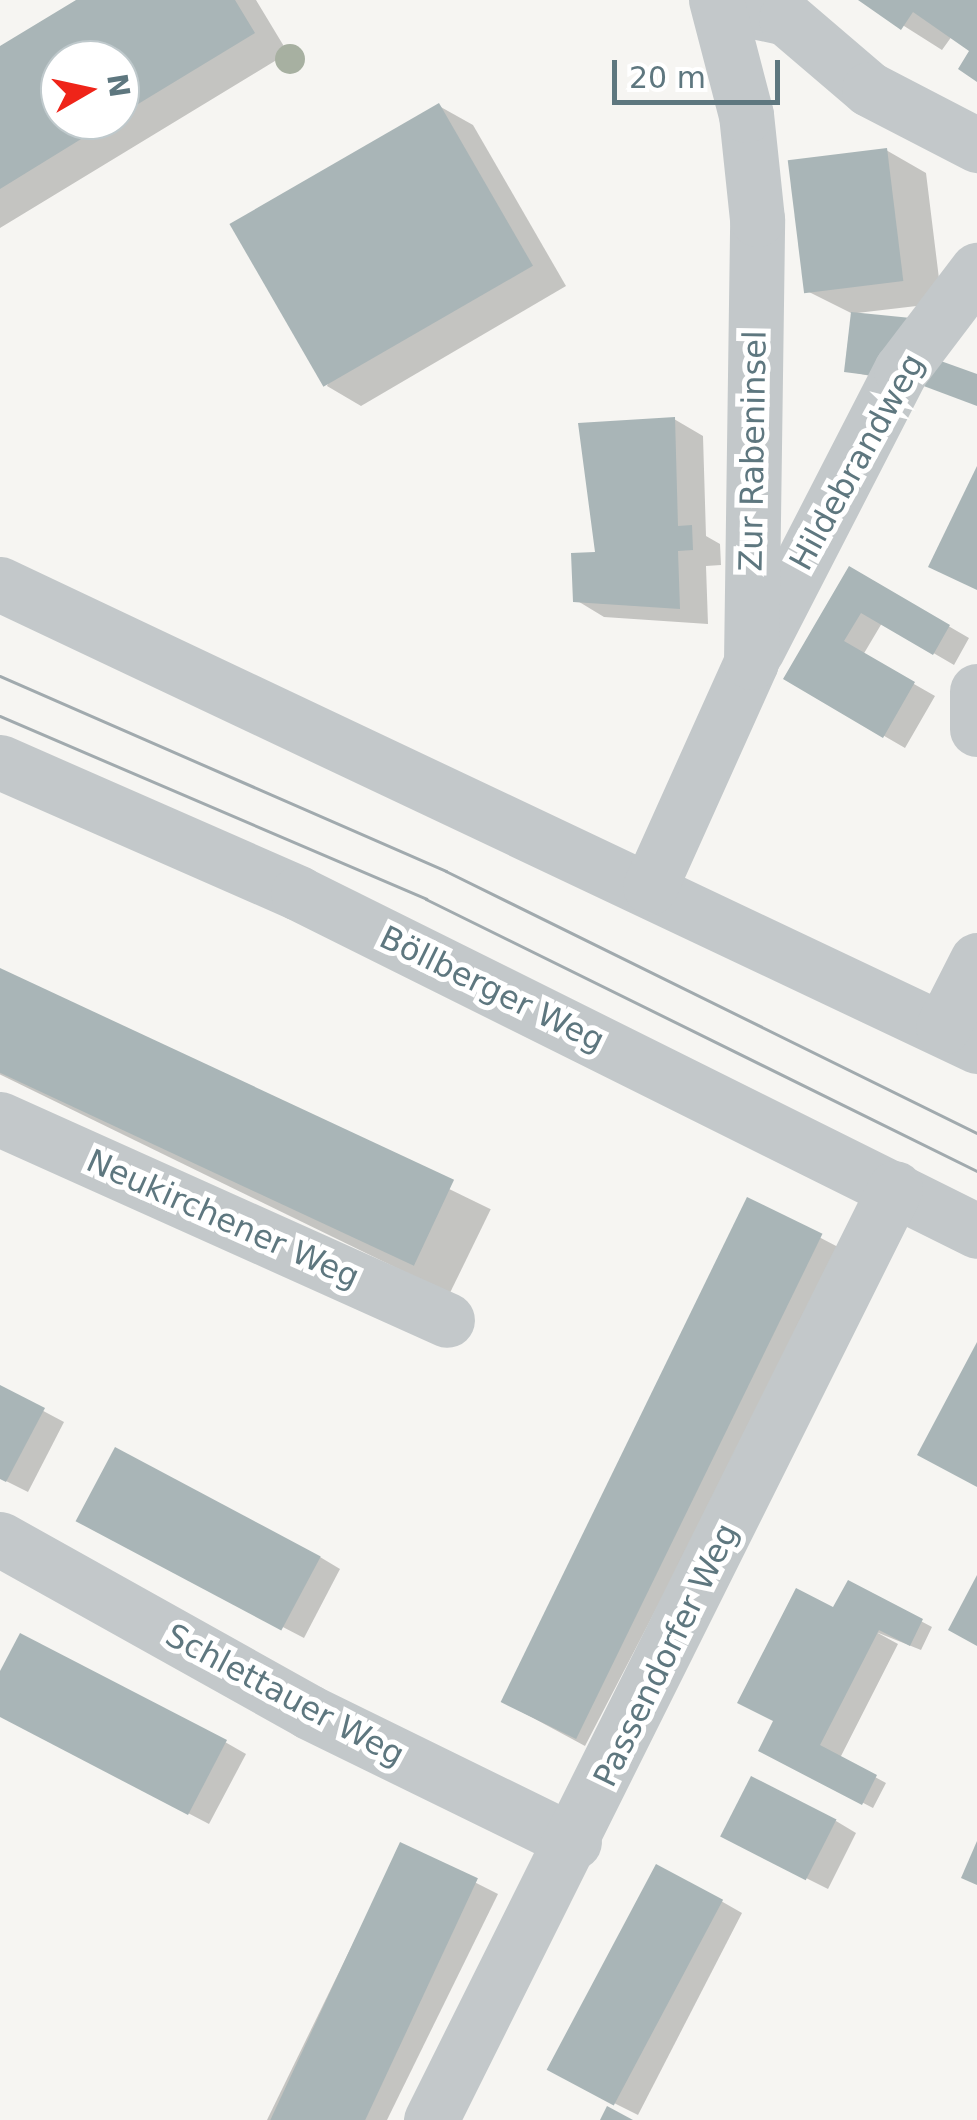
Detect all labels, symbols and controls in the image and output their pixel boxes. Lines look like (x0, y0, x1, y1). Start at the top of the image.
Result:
north arrow (40, 40, 140, 140)
scale bar (617, 40, 784, 102)
text: 20 m (629, 60, 706, 95)
text: N (100, 71, 136, 100)
street label: Zur Rabeninsel (732, 330, 774, 572)
street label: Hildebrandweg (782, 347, 932, 577)
street label: Böllberger Weg (373, 918, 611, 1060)
street label: Neukirchener Weg (81, 1142, 365, 1296)
street label: Passendorfer Weg (586, 1517, 746, 1793)
street label: Schlettauer Weg (159, 1616, 411, 1774)

